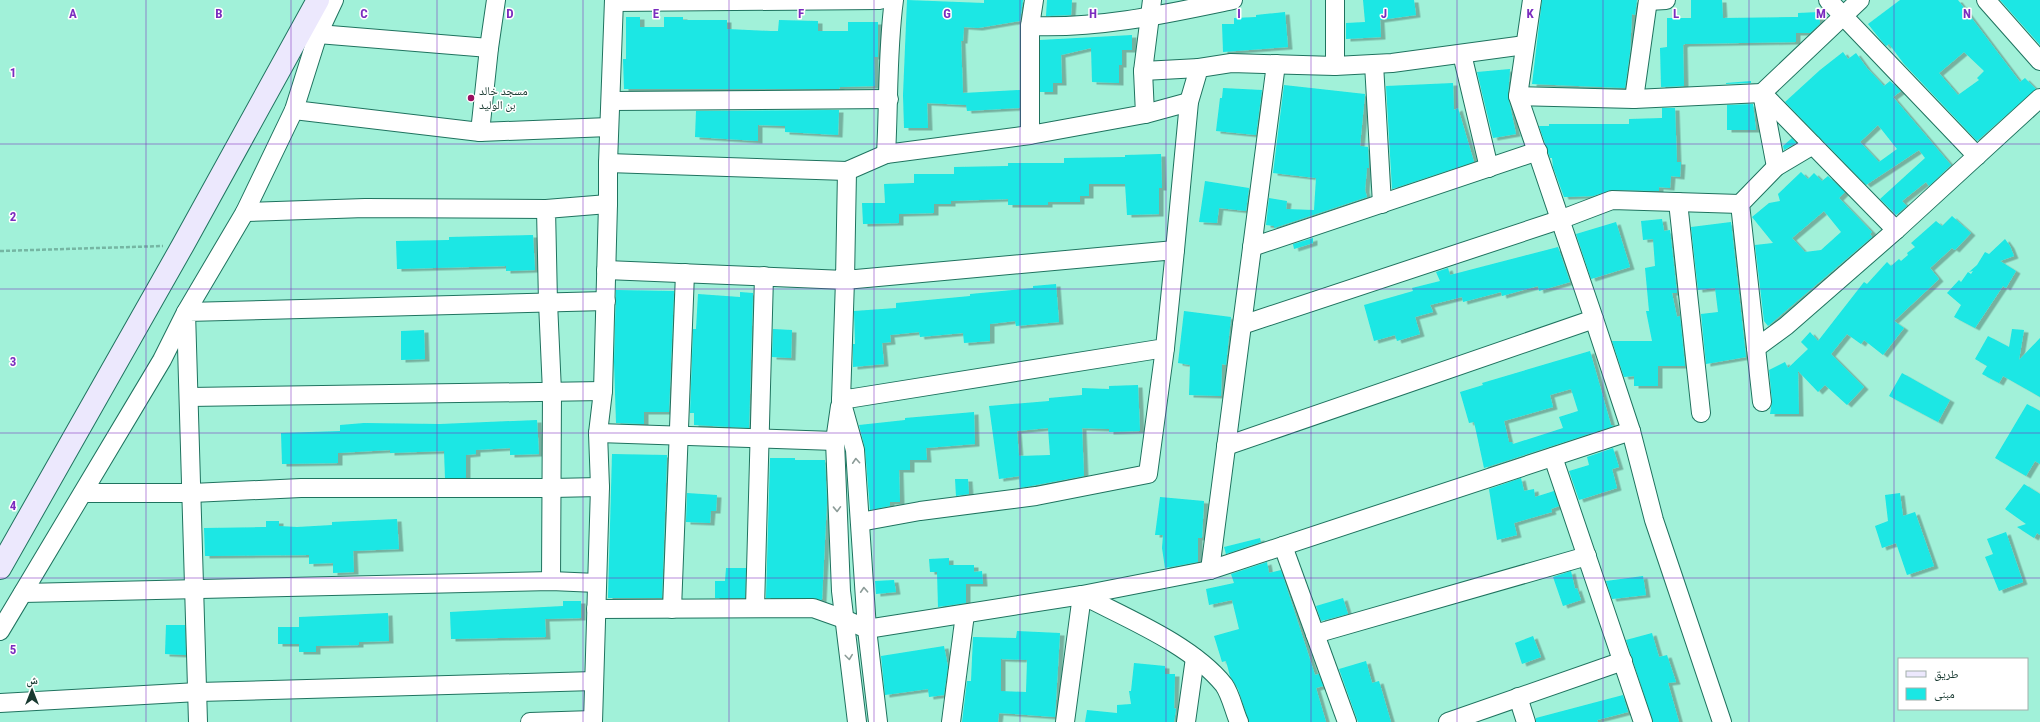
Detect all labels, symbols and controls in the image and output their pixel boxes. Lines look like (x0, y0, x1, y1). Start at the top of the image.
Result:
text: A (69, 6, 77, 21)
text: B (215, 6, 223, 21)
text: C (360, 6, 368, 21)
text: D (506, 6, 514, 21)
text: E (653, 6, 660, 21)
text: F (798, 6, 804, 21)
text: G (943, 6, 951, 21)
text: H (1089, 6, 1097, 21)
text: I (1237, 6, 1241, 21)
text: J (1381, 6, 1387, 21)
text: K (1526, 6, 1534, 21)
text: L (1673, 6, 1679, 21)
text: M (1816, 6, 1826, 21)
text: N (1963, 6, 1971, 21)
text: 1 (10, 65, 16, 80)
place label: مسجد خالد بن الوليد (479, 84, 528, 112)
marker: مسجد خالد بن الوليد (466, 93, 476, 103)
text: 2 (10, 209, 17, 224)
text: 3 (10, 354, 16, 369)
one-way arrow (851, 458, 860, 464)
text: 4 (10, 498, 17, 513)
one-way arrow (833, 506, 842, 512)
one-way arrow (860, 587, 869, 594)
text: 5 (10, 642, 17, 657)
one-way arrow (844, 654, 853, 660)
legend (1898, 658, 2028, 710)
text: طريق (1934, 667, 1959, 681)
north arrow (12, 670, 52, 710)
text: ش (26, 674, 38, 688)
text: مبنى (1934, 687, 1955, 701)

